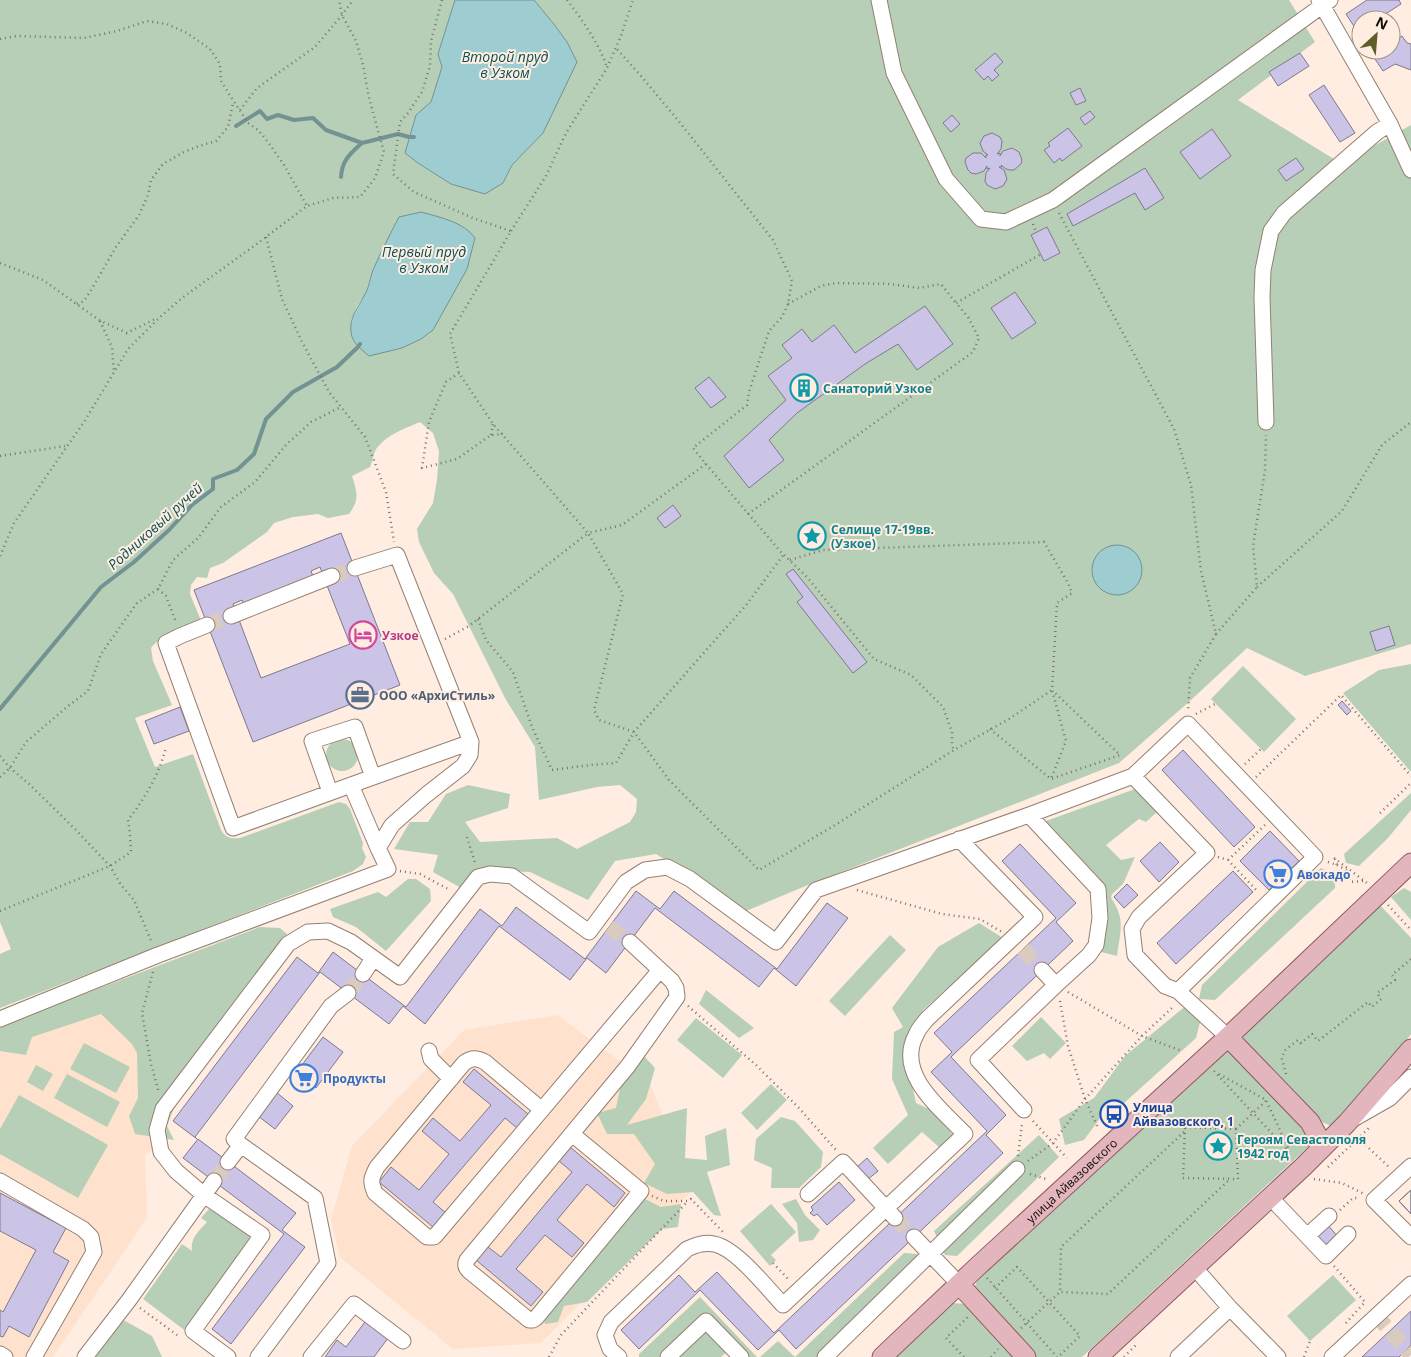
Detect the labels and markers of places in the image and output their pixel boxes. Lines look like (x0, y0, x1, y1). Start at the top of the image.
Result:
building icon: Санаторий Узкое (789, 373, 819, 403)
place label: Санаторий Узкое (823, 380, 932, 397)
place icon: Селище 17-19вв. (Узкое) (797, 521, 827, 551)
place label: Селище 17-19вв. (Узкое) (831, 521, 934, 552)
hotel icon: Узкое (348, 620, 378, 650)
place label: Узкое (382, 627, 419, 644)
office icon: ООО «АрхиСтиль» (345, 680, 375, 710)
place label: ООО «АрхиСтиль» (379, 687, 495, 704)
supermarket icon: Авокадо (1263, 859, 1293, 889)
place label: Авокадо (1297, 866, 1350, 883)
supermarket icon: Продукты (289, 1063, 319, 1093)
place label: Продукты (323, 1070, 386, 1087)
bus stop icon: Улица Айвазовского, 1 (1099, 1099, 1129, 1129)
place label: Улица Айвазовского, 1 (1133, 1099, 1234, 1130)
place icon: Героям Севастополя 1942 год (1203, 1131, 1233, 1161)
place label: Героям Севастополя 1942 год (1237, 1131, 1366, 1162)

